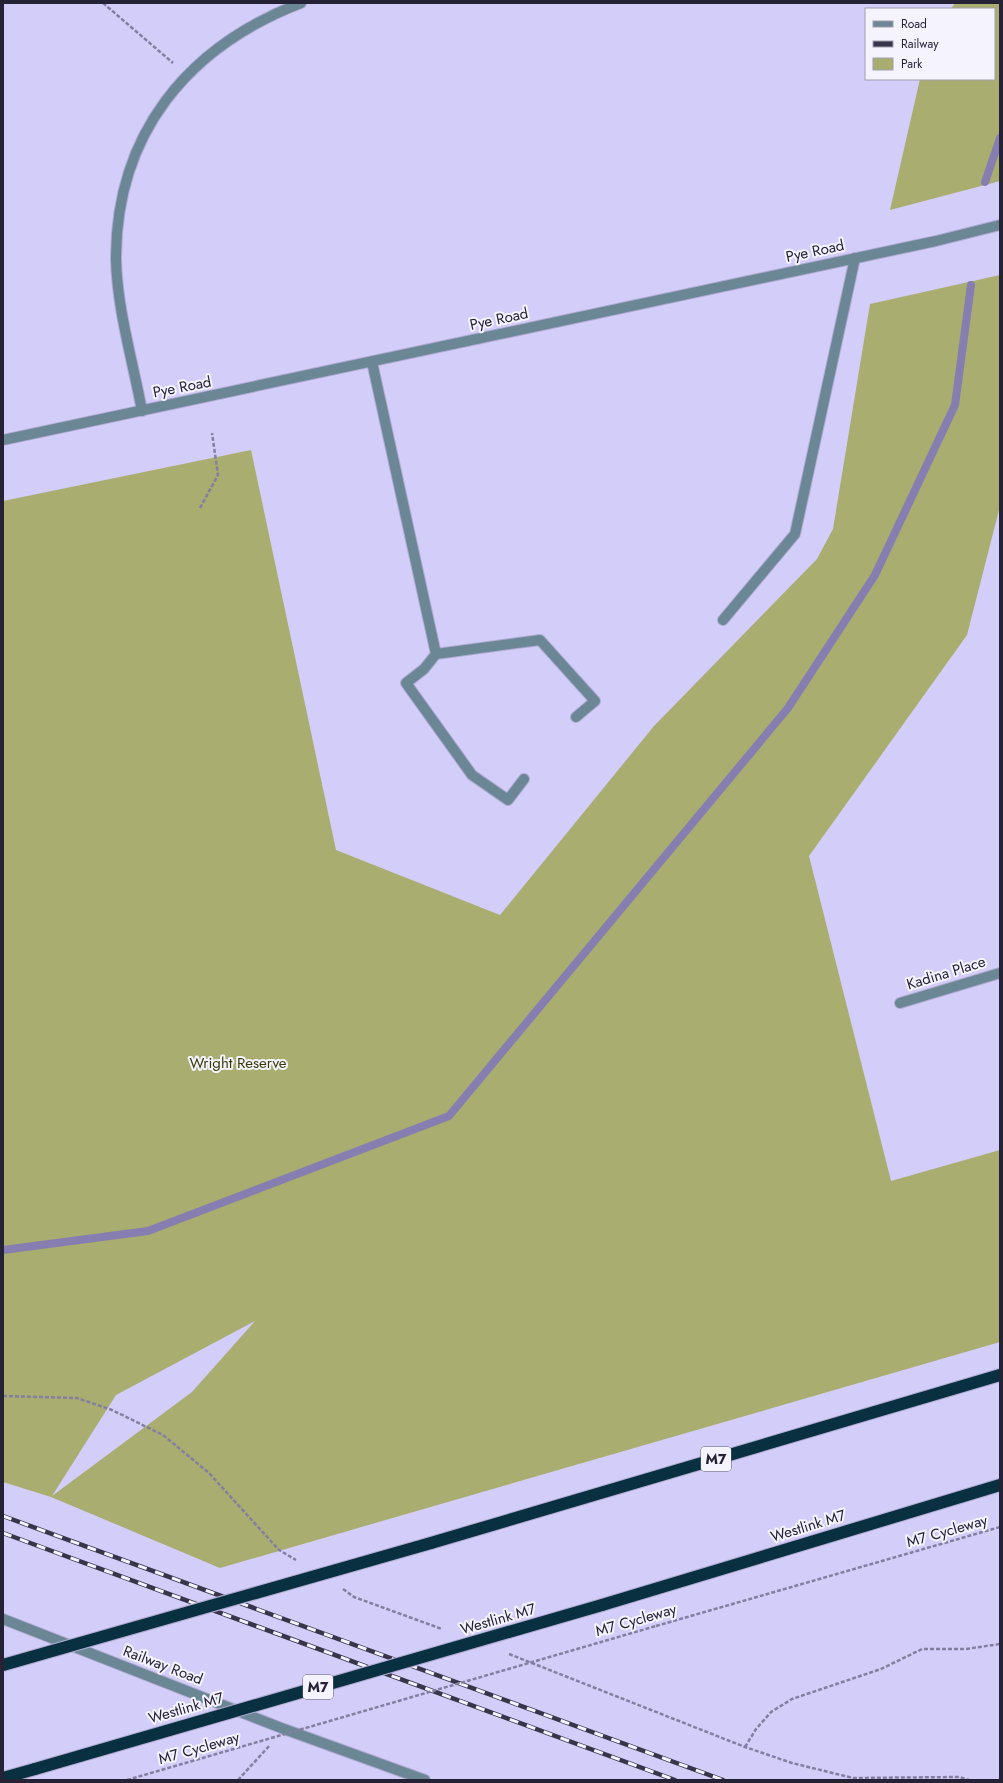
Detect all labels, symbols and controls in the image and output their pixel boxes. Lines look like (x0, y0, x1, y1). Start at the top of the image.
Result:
legend (865, 8, 995, 80)
text: Road (901, 15, 927, 33)
text: Railway (901, 35, 939, 53)
text: Park (901, 55, 923, 73)
street label: Pye Road (784, 234, 846, 268)
street label: Pye Road (468, 302, 530, 336)
street label: Pye Road (151, 371, 213, 403)
street label: Kadina Place (904, 950, 988, 995)
park label: Wright Reserve (190, 1052, 287, 1074)
road number: M7 (701, 1447, 731, 1471)
street label: Westlink M7 (768, 1504, 848, 1548)
street label: M7 Cycleway (904, 1509, 990, 1553)
street label: Westlink M7 (458, 1598, 538, 1640)
street label: M7 Cycleway (593, 1598, 679, 1642)
street label: Railway Road (120, 1640, 206, 1690)
road number: M7 (303, 1675, 333, 1699)
street label: Westlink M7 (146, 1687, 226, 1729)
street label: M7 Cycleway (156, 1726, 242, 1770)

